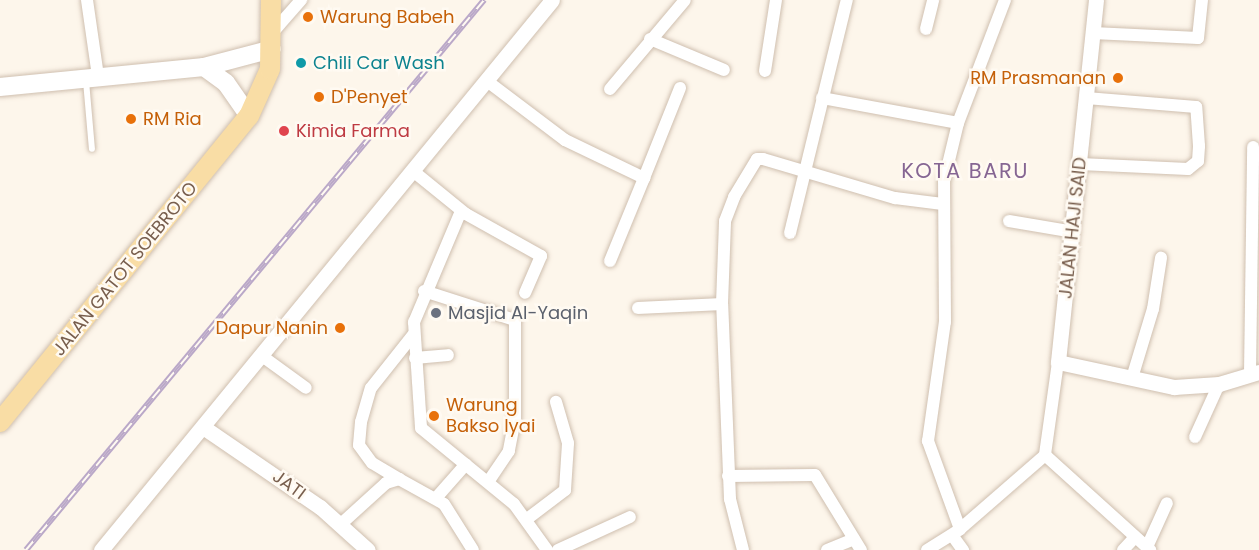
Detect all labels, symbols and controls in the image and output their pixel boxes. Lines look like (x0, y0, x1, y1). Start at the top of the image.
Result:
place label: Warung Babeh (320, 6, 455, 28)
marker: Warung Babeh (301, 10, 315, 24)
place label: Chili Car Wash (313, 52, 445, 74)
marker: Chili Car Wash (294, 56, 308, 70)
place label: RM Prasmanan (970, 67, 1106, 89)
marker: RM Prasmanan (1111, 71, 1125, 85)
place label: D'Penyet (331, 86, 408, 108)
marker: D'Penyet (312, 90, 326, 104)
place label: RM Ria (143, 108, 202, 130)
marker: RM Ria (124, 112, 138, 126)
place label: Kimia Farma (296, 120, 410, 142)
marker: Kimia Farma (277, 124, 291, 138)
street label: JALAN HAJI SAID (1055, 156, 1091, 300)
district label: KOTA BARU (901, 158, 1029, 184)
street label: JALAN GATOT SOEBROTO (48, 178, 202, 360)
place label: Masjid Al-Yaqin (448, 302, 588, 324)
marker: Masjid Al-Yaqin (429, 306, 443, 320)
place label: Dapur Nanin (216, 317, 328, 339)
marker: Dapur Nanin (333, 321, 347, 335)
place label: Warung Bakso Iyai (446, 395, 535, 438)
marker: Warung Bakso Iyai (427, 409, 441, 423)
street label: JATI (268, 466, 310, 504)

